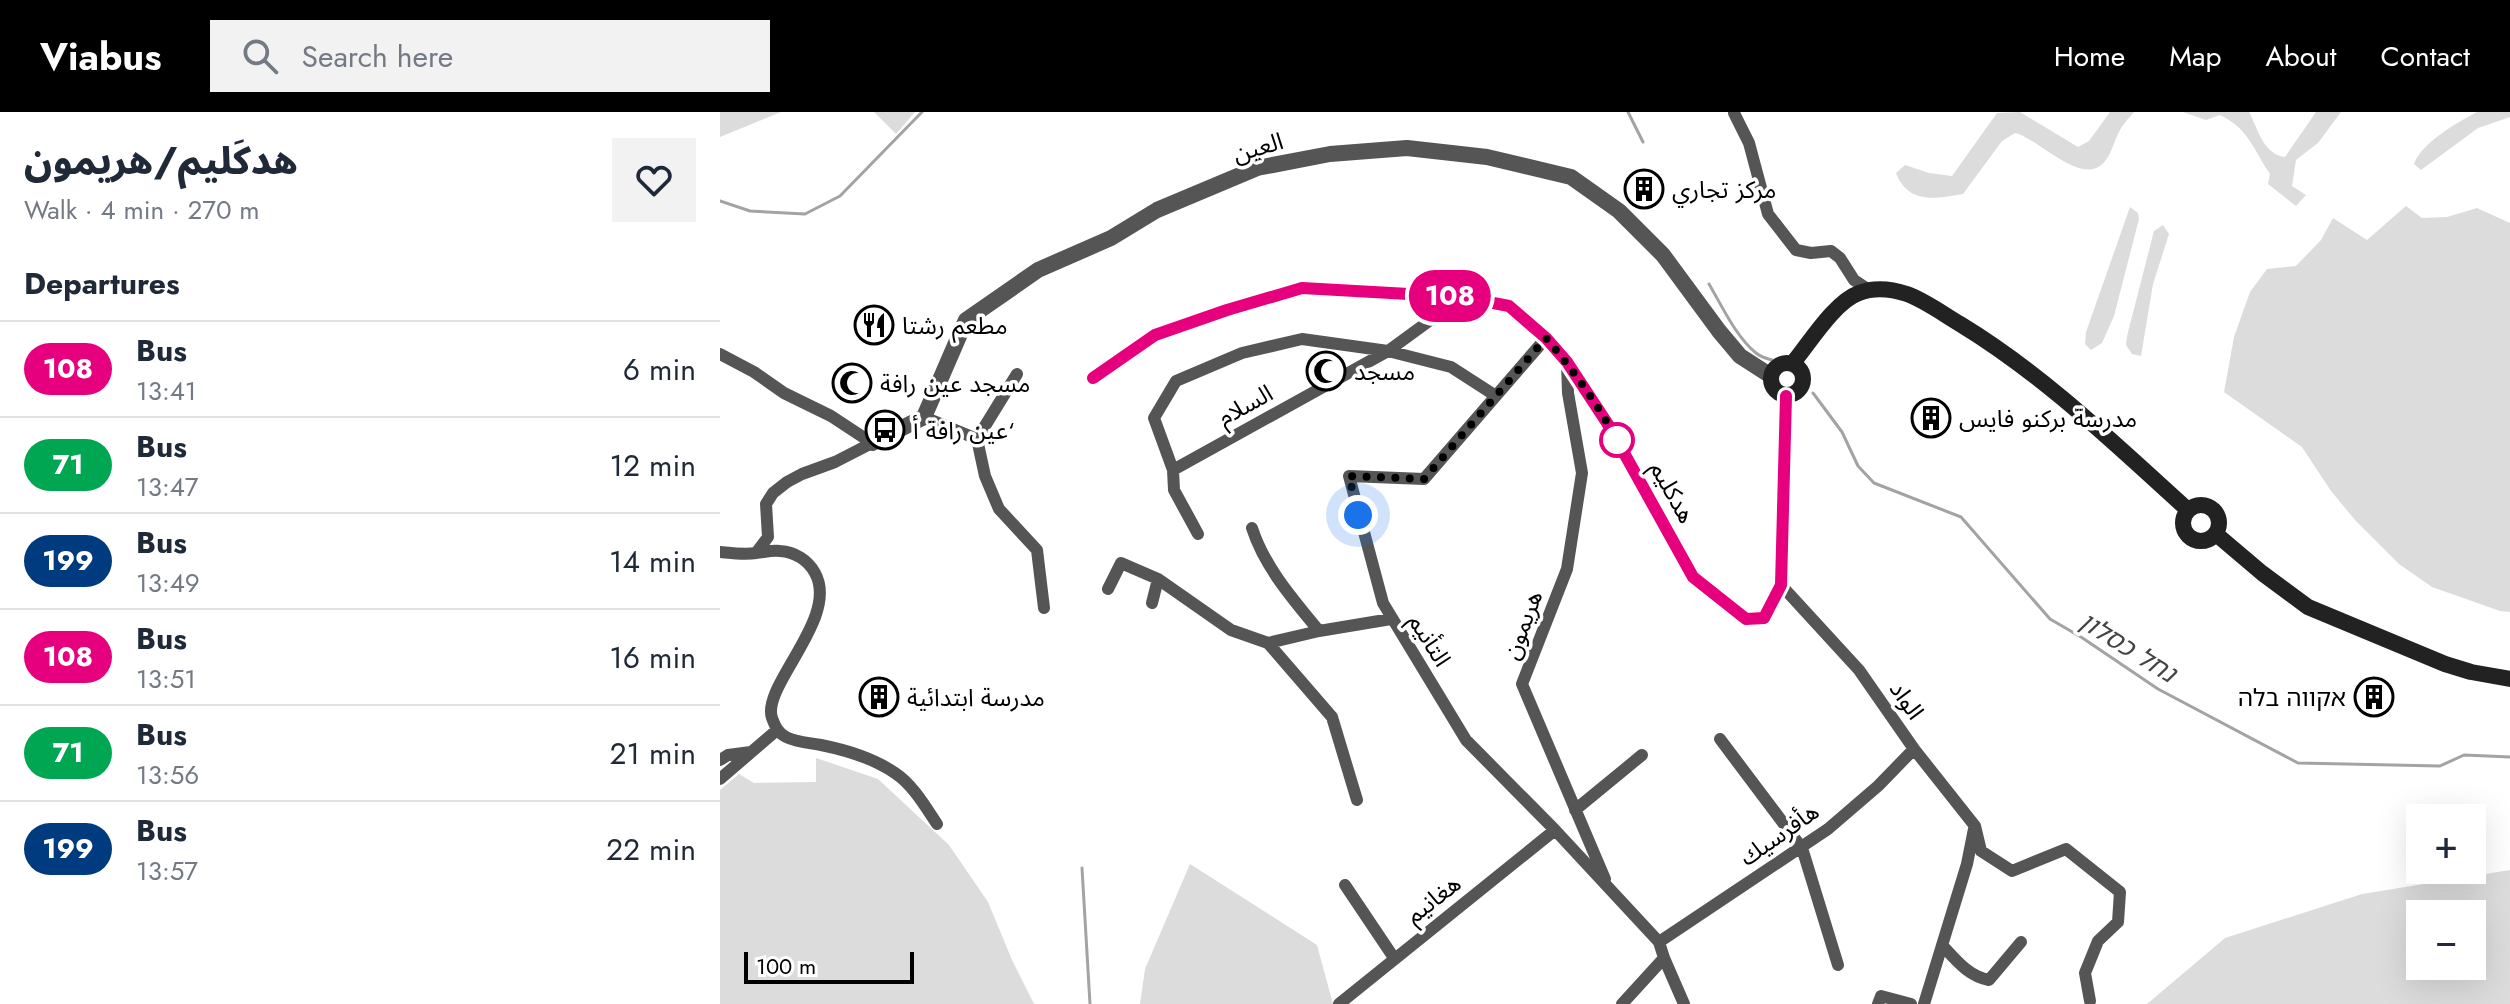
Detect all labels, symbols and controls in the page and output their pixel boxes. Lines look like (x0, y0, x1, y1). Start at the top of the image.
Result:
search box (210, 20, 770, 92)
text: Viabus (40, 29, 162, 84)
icon: search (238, 34, 282, 78)
text: Search here (302, 35, 453, 78)
text: Home (2054, 36, 2125, 77)
text: Map (2169, 36, 2221, 77)
text: About (2265, 36, 2337, 77)
text: Contact (2381, 36, 2470, 77)
street label: العين (1229, 123, 1287, 171)
text: هدكَليم/هريمون (24, 133, 298, 188)
button: heart (612, 138, 696, 222)
building icon: مركز تجاري (1623, 168, 1665, 210)
place label: مركز تجاري (1672, 172, 1776, 208)
text: Walk · 4 min · 270 m (24, 191, 260, 229)
text: Departures (24, 262, 180, 305)
line badge: 108 (1404, 270, 1496, 322)
text: 108 (1425, 275, 1475, 316)
restaurant icon: مطعم رشتا (853, 304, 895, 346)
place label: مطعم رشتا (902, 308, 1008, 343)
text: Bus (136, 329, 187, 372)
text: 108 (43, 348, 93, 389)
text: 6 min (623, 348, 696, 391)
mosque icon: مسجد (1305, 350, 1347, 392)
place label: مسجد (1354, 354, 1415, 389)
mosque icon: مسجد عين رافة (831, 362, 873, 404)
place label: مسجد عين رافة (880, 366, 1030, 401)
text: 13:41 (136, 372, 197, 410)
street label: السلام (1211, 376, 1279, 435)
building icon: مدرسة بركنو فايس (1910, 397, 1952, 439)
place label: مدرسة بركنو فايس (1959, 401, 2137, 436)
bus stop icon: عين رافة أ‘ (864, 409, 906, 451)
place label: عين رافة أ‘ (913, 413, 1015, 448)
unlabelled marker (1600, 423, 1634, 457)
text: Bus (136, 425, 187, 468)
text: 71 (52, 444, 84, 485)
text: 12 min (609, 444, 696, 487)
street label: هدكليم (1642, 455, 1704, 529)
text: 13:47 (136, 468, 199, 506)
your location (1338, 495, 1378, 535)
text: Bus (136, 521, 187, 564)
text: 199 (42, 540, 94, 581)
text: 14 min (609, 540, 696, 583)
text: 13:49 (136, 564, 200, 602)
street label: هريمون (1493, 585, 1551, 665)
water label: נחל כסלון (2072, 602, 2186, 693)
street label: التأنيم (1400, 607, 1460, 673)
text: Bus (136, 617, 187, 660)
text: 108 (43, 636, 93, 677)
text: 16 min (609, 636, 696, 679)
text: 13:51 (136, 660, 196, 698)
street label: الواد (1881, 673, 1933, 727)
building icon: مدرسة ابتدائية (858, 676, 900, 718)
building icon: אקווה בלה (2353, 676, 2395, 718)
place label: مدرسة ابتدائية (907, 680, 1045, 715)
place label: אקווה בלה (2238, 680, 2346, 715)
text: Bus (136, 713, 187, 756)
text: 71 (52, 732, 84, 773)
text: 21 min (609, 732, 696, 775)
text: 13:56 (136, 756, 199, 794)
street label: هأفرسيك (1732, 794, 1826, 874)
map controls (2406, 804, 2486, 980)
button: + (2406, 804, 2486, 884)
text: Bus (136, 809, 187, 852)
text: 199 (42, 828, 94, 869)
text: 22 min (606, 828, 696, 871)
text: 13:57 (136, 852, 198, 890)
street label: هغانيم (1398, 866, 1468, 932)
button: − (2406, 900, 2486, 980)
scale bar (744, 948, 914, 984)
text: 100 m (756, 950, 816, 982)

